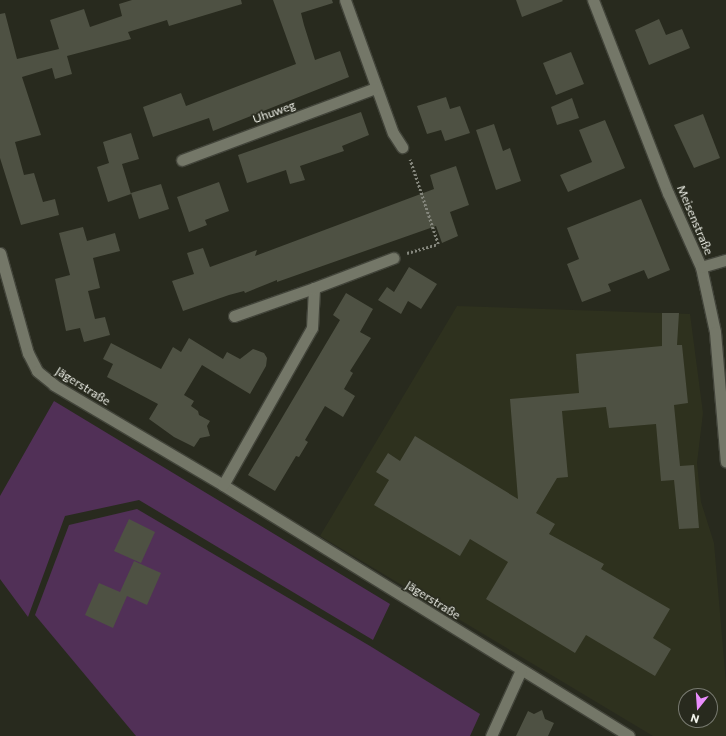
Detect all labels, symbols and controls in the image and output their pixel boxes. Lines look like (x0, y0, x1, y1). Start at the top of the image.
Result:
street label: Uhuweg (251, 98, 297, 126)
street label: Meisenstraße (674, 183, 716, 257)
street label: Jägerstraße (53, 363, 113, 409)
street label: Jägerstraße (403, 577, 463, 623)
north arrow (678, 688, 718, 728)
text: N (689, 712, 700, 726)

